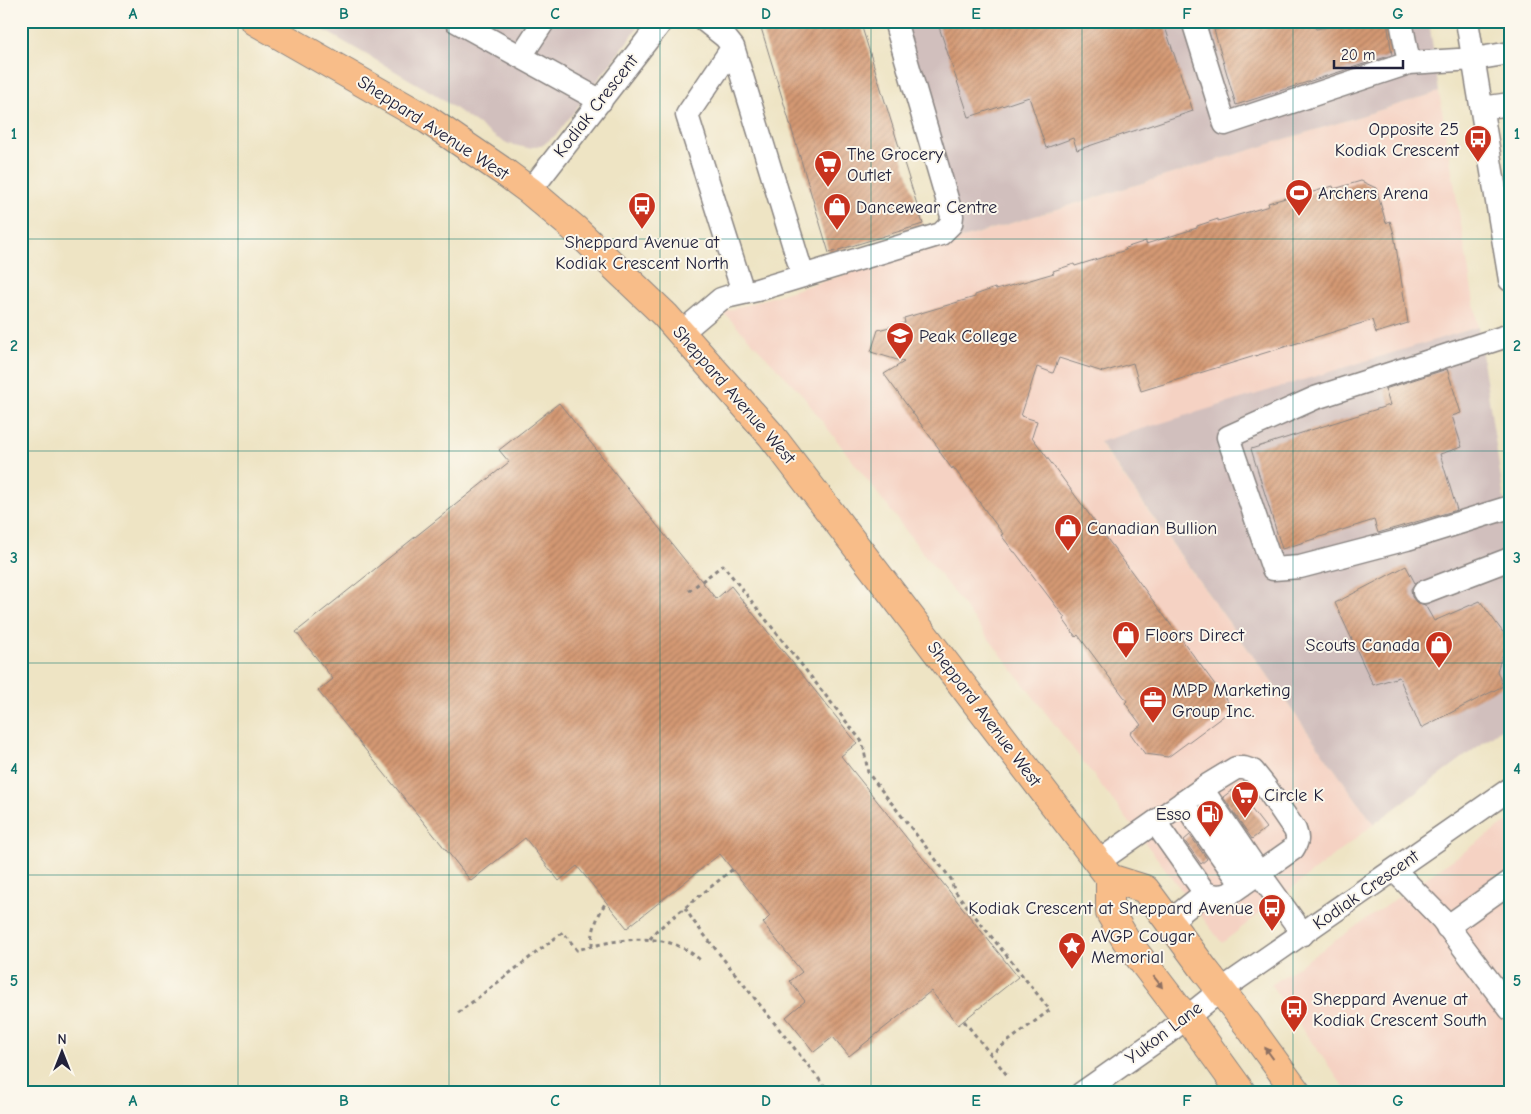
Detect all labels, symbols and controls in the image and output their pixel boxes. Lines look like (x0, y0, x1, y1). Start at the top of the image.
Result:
text: A (129, 5, 138, 23)
text: B (339, 5, 349, 23)
text: C (550, 5, 560, 23)
text: D (761, 5, 771, 23)
text: E (971, 5, 981, 23)
text: F (1182, 5, 1192, 23)
text: G (1392, 5, 1404, 23)
scale bar (1334, 38, 1402, 70)
text: 20 m (1341, 46, 1375, 64)
street label: Kodiak Crescent (549, 50, 643, 161)
street label: Sheppard Avenue West (353, 71, 513, 185)
place label: Opposite 25 Kodiak Crescent (1335, 119, 1460, 161)
bus stop icon: Opposite 25 Kodiak Crescent (1463, 124, 1493, 163)
text: 1 (11, 125, 17, 143)
text: 1 (1514, 125, 1520, 143)
place label: The Grocery Outlet (847, 144, 944, 186)
supermarket icon: The Grocery Outlet (813, 149, 843, 188)
sports icon: Archers Arena (1284, 178, 1314, 217)
place label: Archers Arena (1318, 183, 1429, 204)
bus stop icon: Sheppard Avenue at Kodiak Crescent North (627, 191, 657, 230)
shop icon: Dancewear Centre (822, 192, 852, 231)
place label: Dancewear Centre (856, 197, 997, 218)
place label: Sheppard Avenue at Kodiak Crescent North (555, 232, 729, 274)
school or university icon: Peak College (885, 321, 915, 360)
street label: Sheppard Avenue West (668, 322, 800, 469)
place label: Peak College (919, 326, 1017, 347)
text: 2 (10, 337, 18, 355)
text: 2 (1513, 337, 1521, 355)
shop icon: Canadian Bullion (1053, 513, 1083, 552)
place label: Canadian Bullion (1087, 518, 1217, 539)
text: 3 (10, 549, 18, 567)
text: 3 (1513, 549, 1521, 567)
shop icon: Floors Direct (1111, 620, 1141, 659)
place label: Floors Direct (1145, 625, 1245, 646)
shop icon: Scouts Canada (1424, 630, 1454, 669)
place label: Scouts Canada (1306, 635, 1420, 656)
street label: Sheppard Avenue West (923, 637, 1046, 791)
place label: MPP Marketing Group Inc. (1172, 680, 1291, 722)
office icon: MPP Marketing Group Inc. (1138, 685, 1168, 724)
text: 4 (10, 760, 18, 778)
text: 4 (1513, 760, 1521, 778)
supermarket icon: Circle K (1230, 780, 1260, 819)
place label: Circle K (1264, 785, 1323, 806)
fuel station icon: Esso (1195, 799, 1225, 838)
place label: Esso (1156, 804, 1191, 825)
street label: Kodiak Crescent (1309, 845, 1424, 934)
bus stop icon: Kodiak Crescent at Sheppard Avenue (1257, 893, 1287, 932)
place label: Kodiak Crescent at Sheppard Avenue (968, 898, 1253, 919)
place label: AVGP Cougar Memorial (1091, 926, 1195, 968)
place icon: AVGP Cougar Memorial (1057, 931, 1087, 970)
text: 5 (10, 972, 18, 990)
text: 5 (1513, 972, 1521, 990)
one-way arrow (1153, 975, 1164, 988)
place label: Sheppard Avenue at Kodiak Crescent South (1313, 989, 1487, 1031)
bus stop icon: Sheppard Avenue at Kodiak Crescent South (1279, 994, 1309, 1033)
street label: Yukon Lane (1121, 997, 1207, 1069)
north arrow (38, 1026, 88, 1076)
text: N (57, 1031, 67, 1048)
one-way arrow (1263, 1047, 1274, 1060)
text: A (129, 1092, 138, 1110)
text: B (339, 1092, 349, 1110)
text: C (550, 1092, 560, 1110)
text: D (761, 1092, 771, 1110)
text: E (971, 1092, 981, 1110)
text: F (1182, 1092, 1192, 1110)
text: G (1392, 1092, 1404, 1110)

